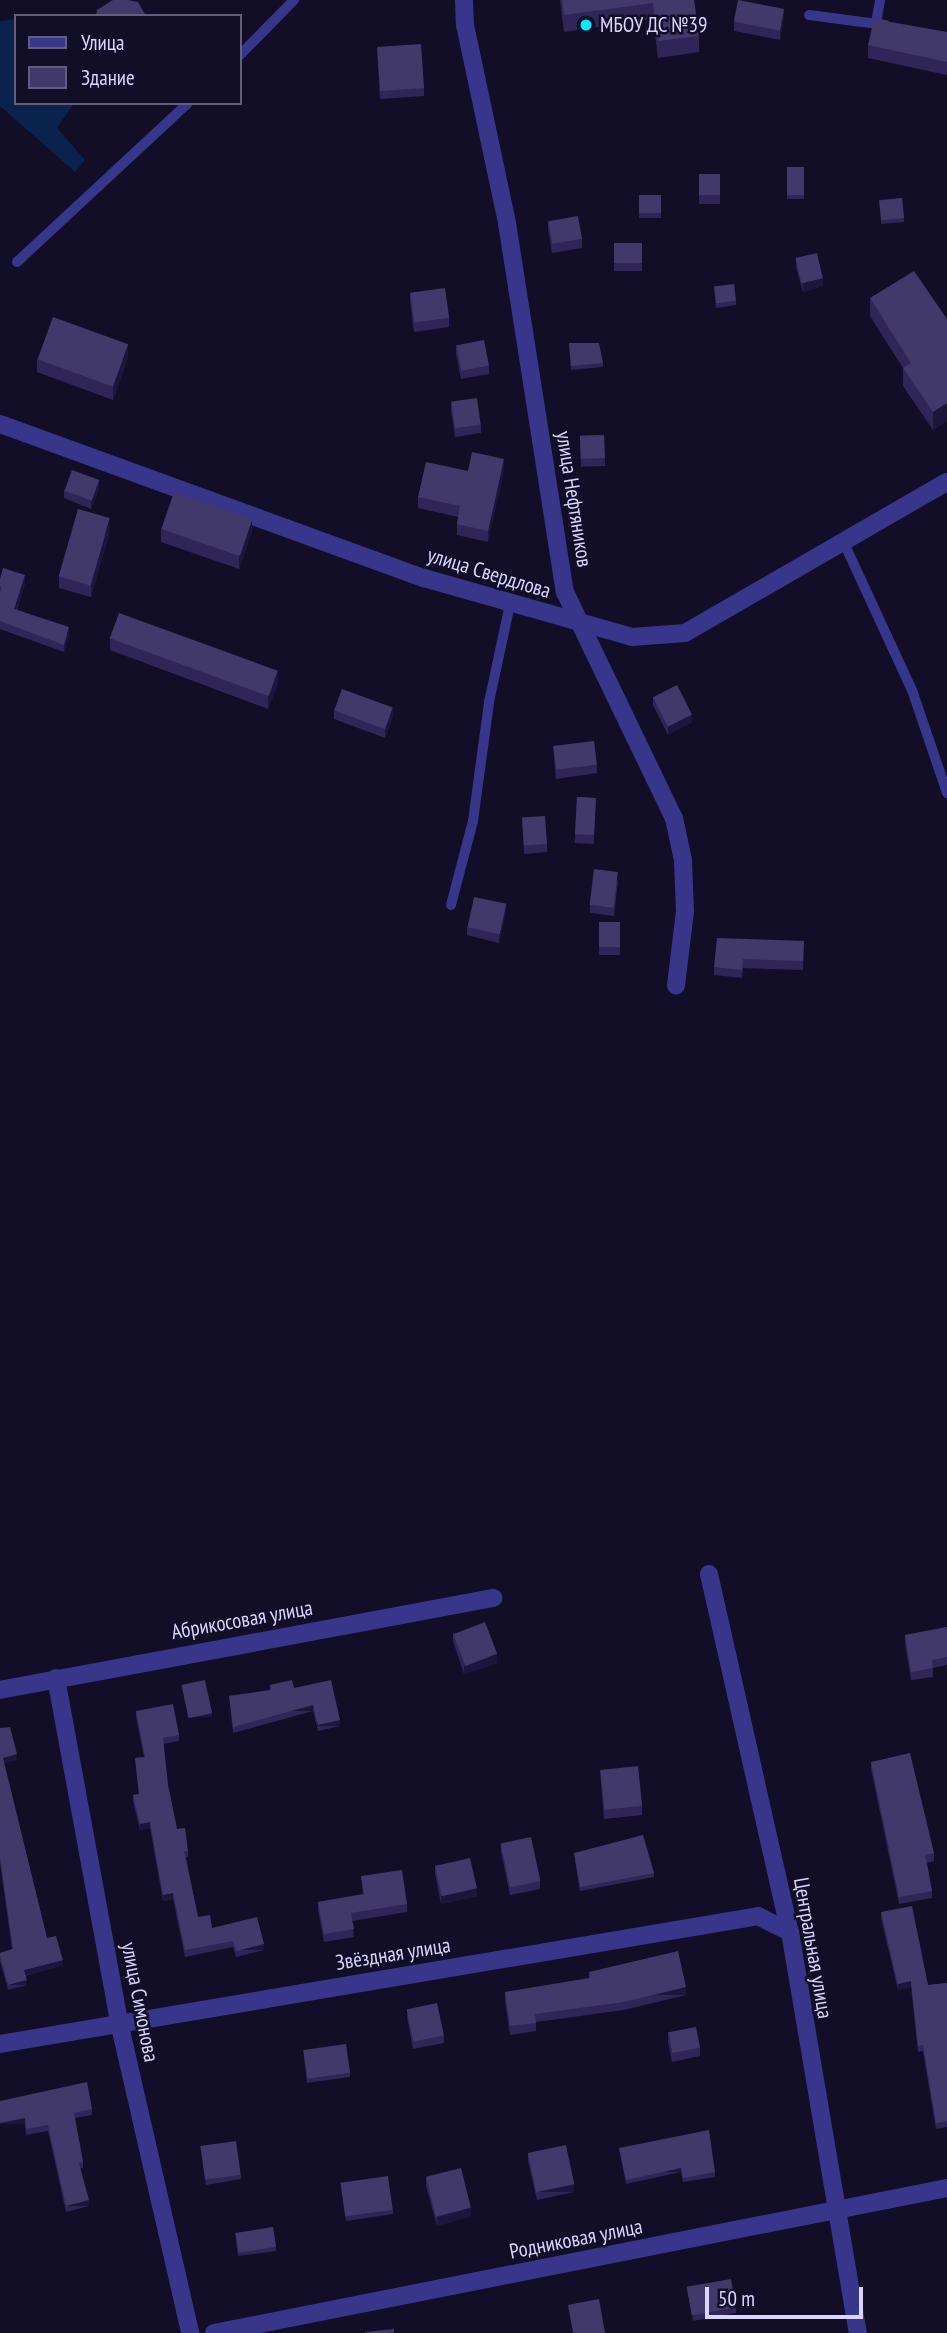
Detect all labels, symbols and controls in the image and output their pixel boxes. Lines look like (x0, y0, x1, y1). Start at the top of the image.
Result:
place label: МБОУ ДС №39 (600, 12, 709, 38)
legend (14, 14, 242, 105)
marker: МБОУ ДС №39 (578, 17, 594, 33)
text: Улица (81, 29, 124, 56)
text: Здание (81, 64, 135, 91)
street label: улица Нефтяников (551, 429, 597, 569)
street label: улица Свердлова (424, 542, 554, 604)
street label: Абрикосовая улица (169, 1595, 315, 1645)
street label: Центральная улица (788, 1875, 838, 2021)
street label: Звёздная улица (334, 1932, 452, 1976)
street label: улица Симонова (116, 1940, 164, 2064)
street label: Родниковая улица (507, 2214, 645, 2264)
scale bar (709, 2274, 866, 2318)
text: 50 m (718, 2285, 755, 2312)

